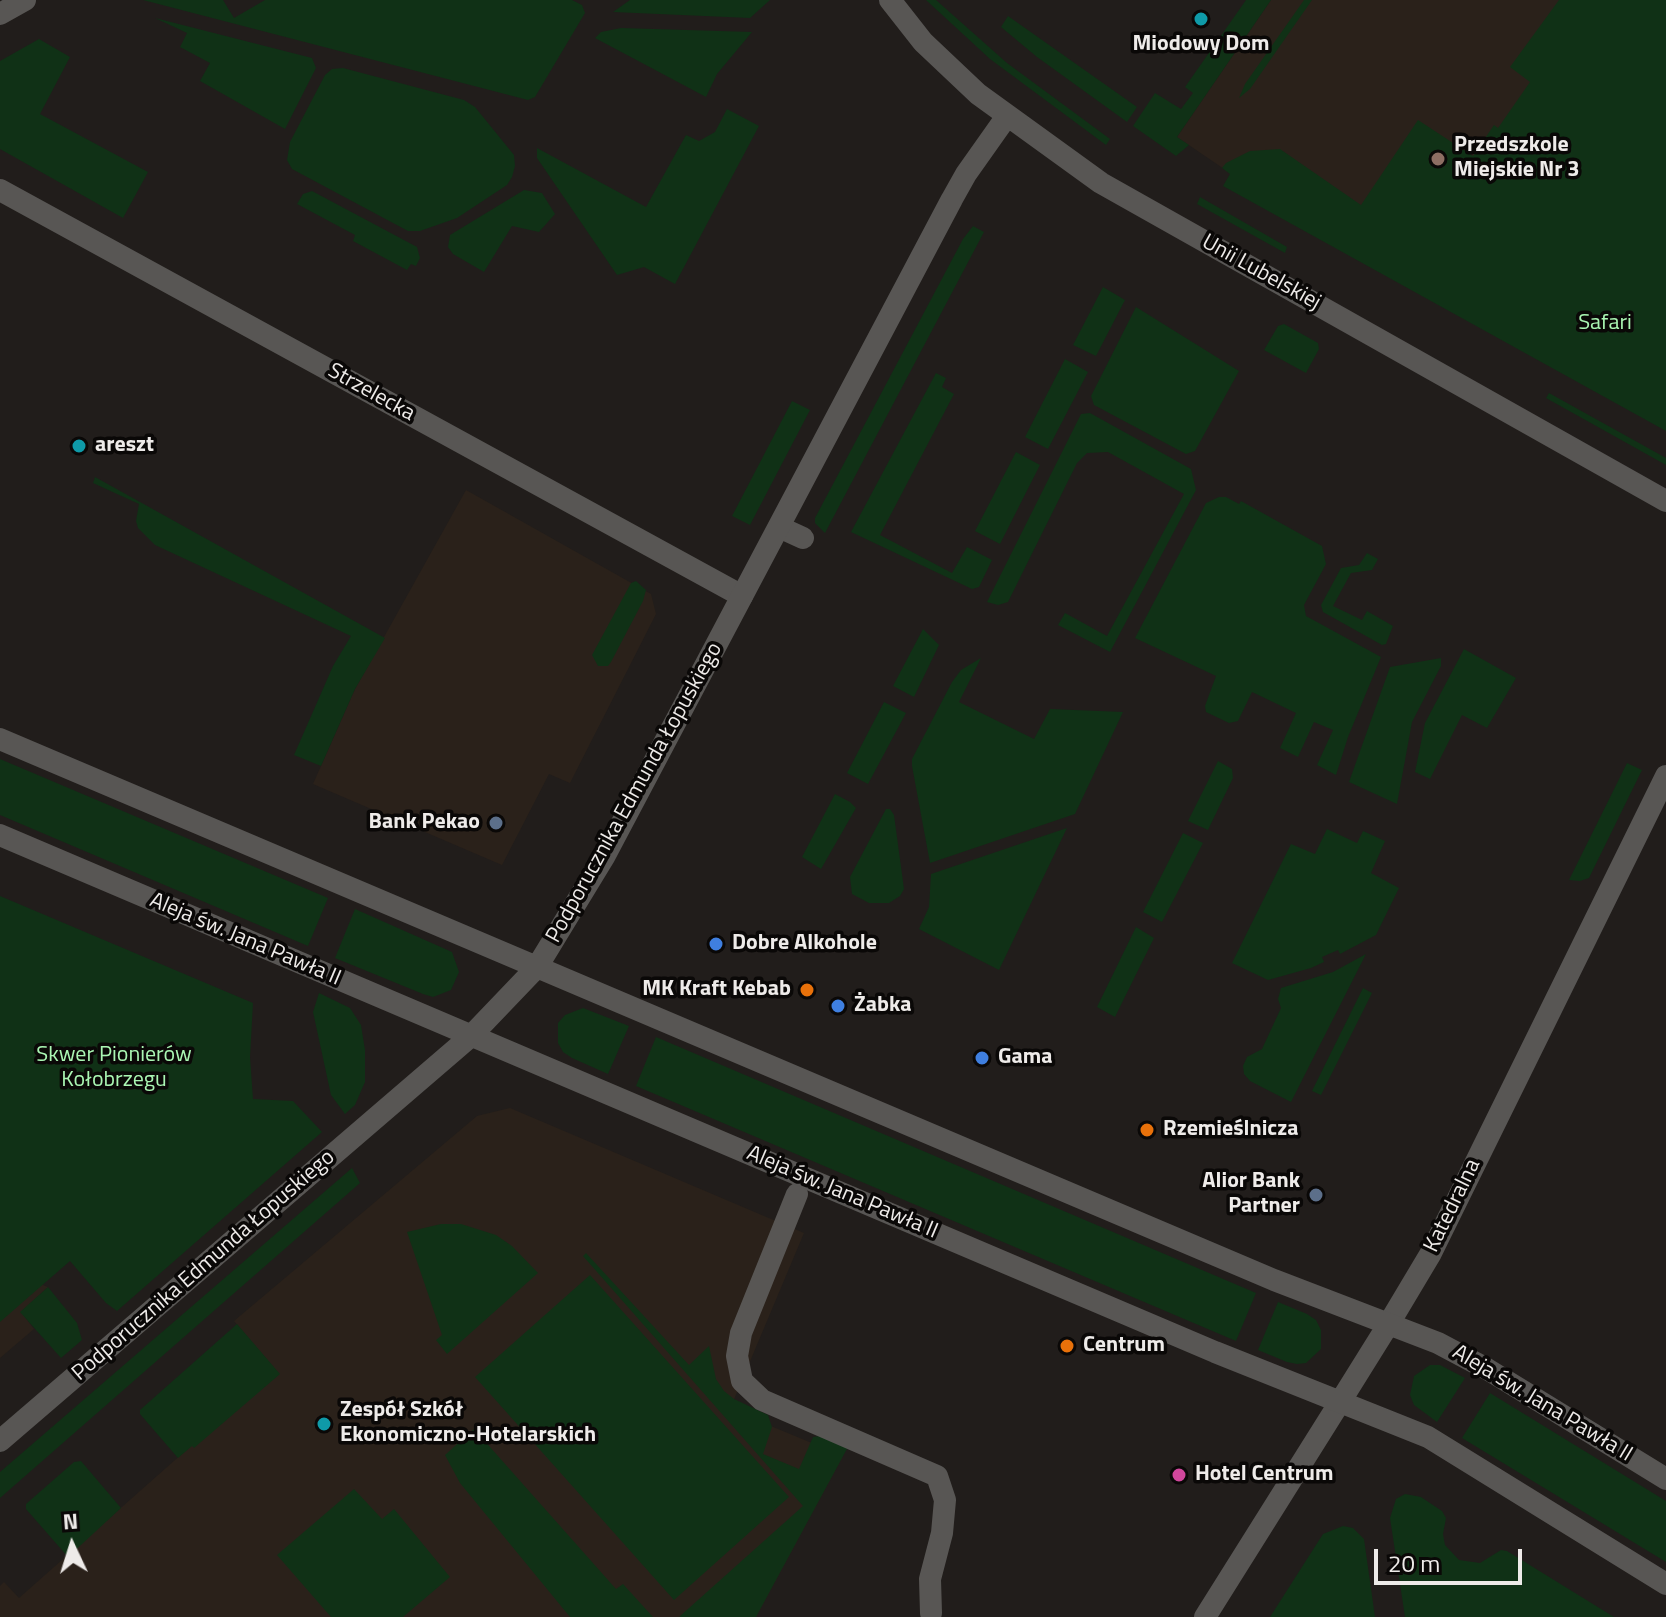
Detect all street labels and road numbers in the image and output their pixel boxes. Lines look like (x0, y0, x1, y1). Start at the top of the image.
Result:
street label: Unii Lubelskiej (1197, 229, 1325, 317)
street label: Strzelecka (323, 358, 419, 428)
street label: Podporucznika Edmunda Łopuskiego (541, 638, 729, 948)
street label: Aleja św. Jana Pawła II (145, 888, 345, 992)
street label: Aleja św. Jana Pawła II (742, 1141, 942, 1245)
street label: Podporucznika Edmunda Łopuskiego (67, 1145, 341, 1387)
street label: Katedralna (1419, 1155, 1487, 1257)
street label: Aleja św. Jana Pawła II (1447, 1340, 1637, 1468)

